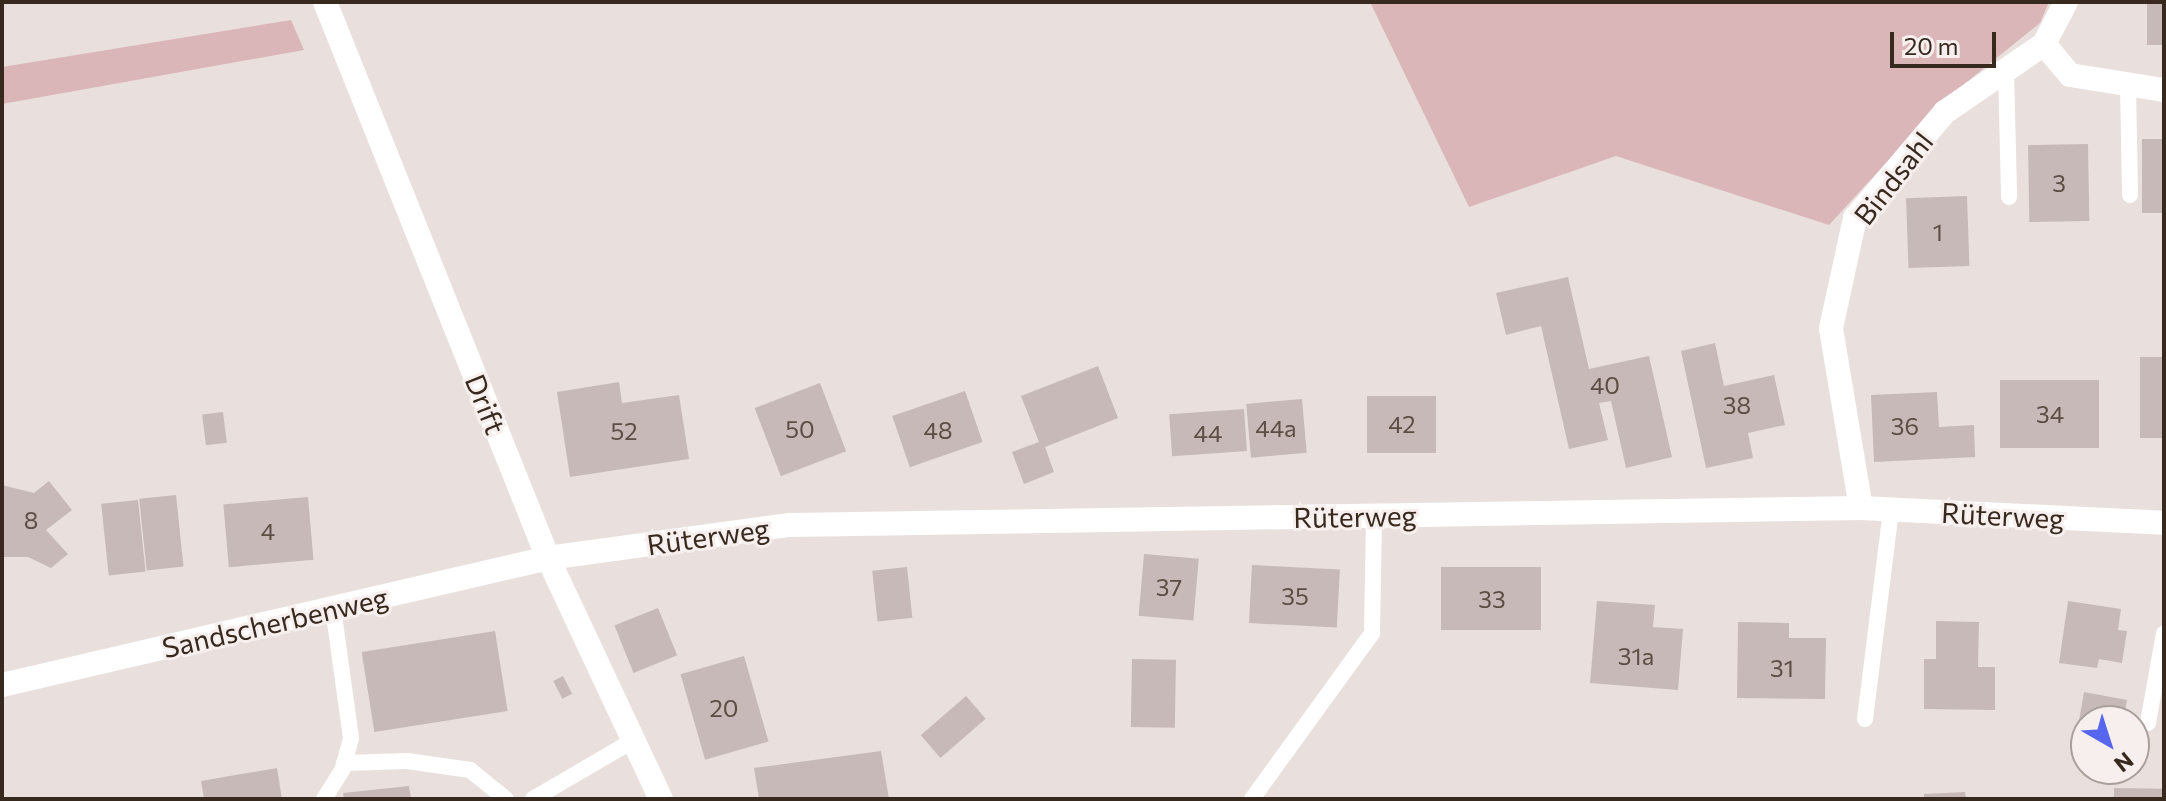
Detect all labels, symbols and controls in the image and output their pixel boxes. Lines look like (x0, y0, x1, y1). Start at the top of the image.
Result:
scale bar (1894, 16, 2000, 66)
text: 20 m (1904, 31, 1958, 60)
street label: Bindsahl (1847, 125, 1939, 231)
house number: 3 (2052, 169, 2066, 197)
house number: 1 (1933, 218, 1943, 246)
street label: Drift (459, 369, 513, 439)
house number: 40 (1590, 371, 1620, 399)
house number: 38 (1723, 391, 1751, 419)
house number: 34 (2036, 400, 2064, 428)
house number: 42 (1388, 410, 1416, 438)
house number: 36 (1891, 412, 1919, 440)
house number: 44a (1255, 414, 1297, 442)
house number: 50 (785, 415, 815, 443)
house number: 48 (924, 416, 952, 444)
house number: 52 (610, 417, 638, 445)
house number: 44 (1194, 419, 1222, 447)
street label: Rüterweg (1941, 495, 2065, 535)
street label: Rüterweg (1293, 498, 1417, 534)
house number: 8 (24, 506, 38, 534)
street label: Rüterweg (645, 511, 771, 561)
house number: 4 (261, 517, 275, 545)
house number: 37 (1156, 573, 1182, 601)
street label: Sandscherbenweg (159, 580, 391, 664)
house number: 35 (1281, 582, 1309, 610)
house number: 33 (1478, 585, 1506, 613)
house number: 31a (1618, 642, 1654, 670)
house number: 31 (1770, 654, 1794, 682)
house number: 20 (710, 694, 738, 722)
north arrow (2070, 705, 2150, 785)
text: N (2109, 747, 2139, 778)

